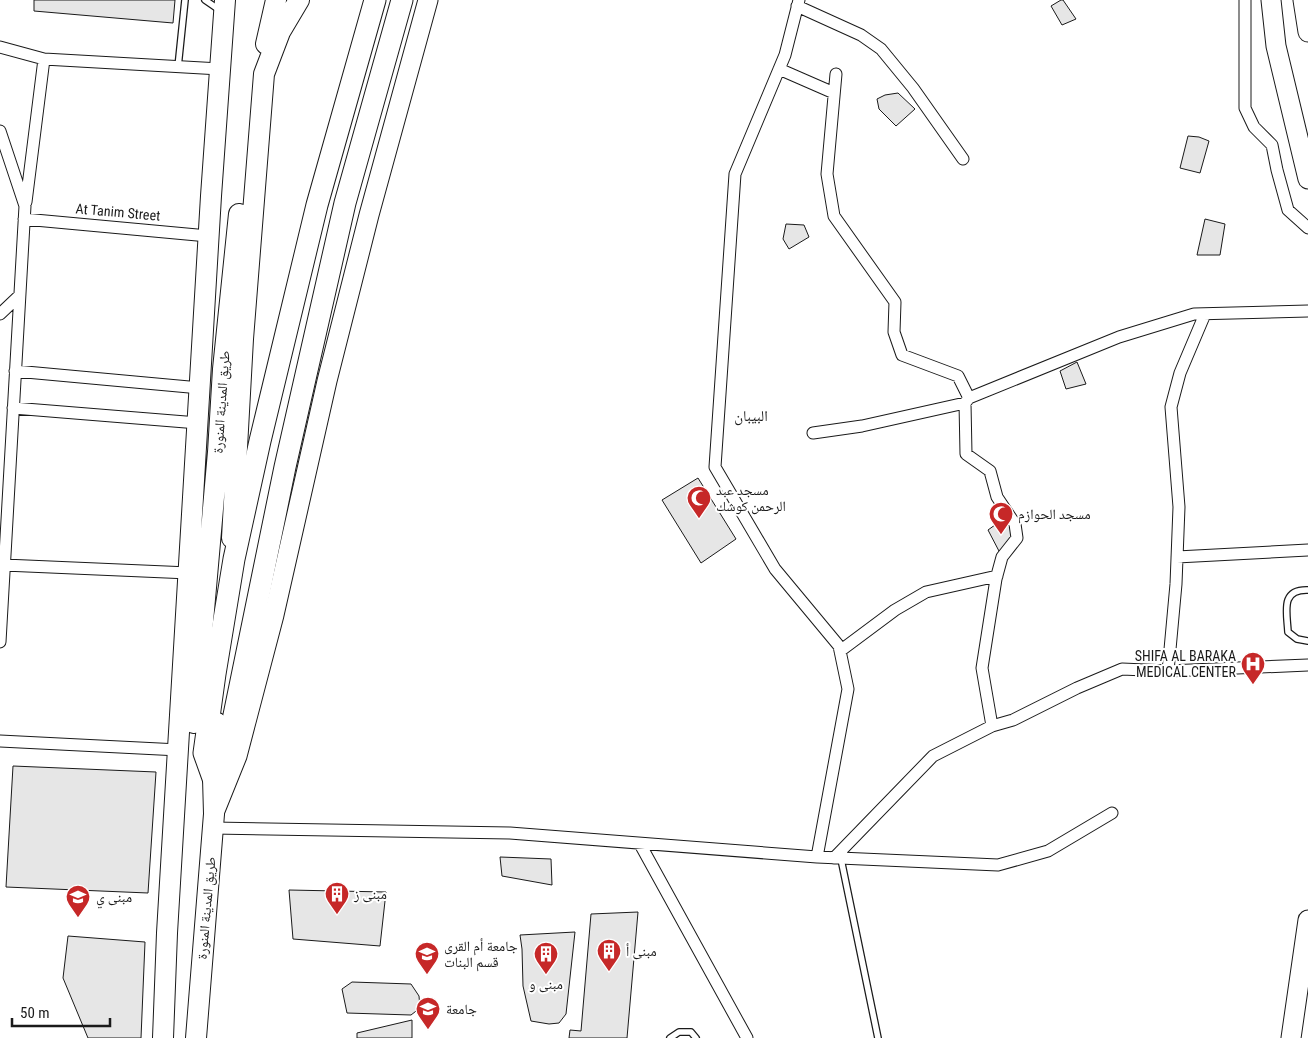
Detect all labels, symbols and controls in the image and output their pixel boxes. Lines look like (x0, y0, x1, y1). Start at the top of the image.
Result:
street label: At Tanim Street (75, 200, 161, 224)
street label: طريق المدينة المنورة (209, 350, 235, 454)
district label: البيبان (734, 407, 768, 426)
place label: مسجد عبد الرحمن كوشك (716, 482, 786, 515)
mosque icon: مسجد عبد الرحمن كوشك (686, 485, 712, 519)
mosque icon: مسجد الحوازم (988, 501, 1014, 535)
place label: مسجد الحوازم (1018, 506, 1091, 524)
place label: SHIFA AL BARAKA MEDICAL CENTER (1135, 648, 1237, 680)
hospital icon: SHIFA AL BARAKA MEDICAL CENTER (1240, 651, 1266, 685)
street label: طريق المدينة المنورة (194, 856, 220, 960)
building icon: مبنى ز (324, 881, 350, 915)
school or university icon: مبنى ي (65, 884, 91, 918)
place label: مبنى ز (353, 886, 387, 903)
place label: مبنى ي (96, 889, 132, 909)
place label: جامعة أم القرى قسم البنات (444, 938, 518, 972)
building icon: مبنى أ (596, 938, 622, 972)
school or university icon: جامعة أم القرى قسم البنات (414, 941, 440, 975)
building icon: مبنى و (533, 941, 559, 975)
place label: مبنى أ (626, 943, 657, 960)
place label: مبنى و (529, 976, 563, 993)
scale bar (12, 996, 110, 1028)
school or university icon: جامعة (415, 996, 441, 1030)
place label: جامعة (446, 1001, 477, 1017)
text: 50 m (20, 1004, 50, 1022)

